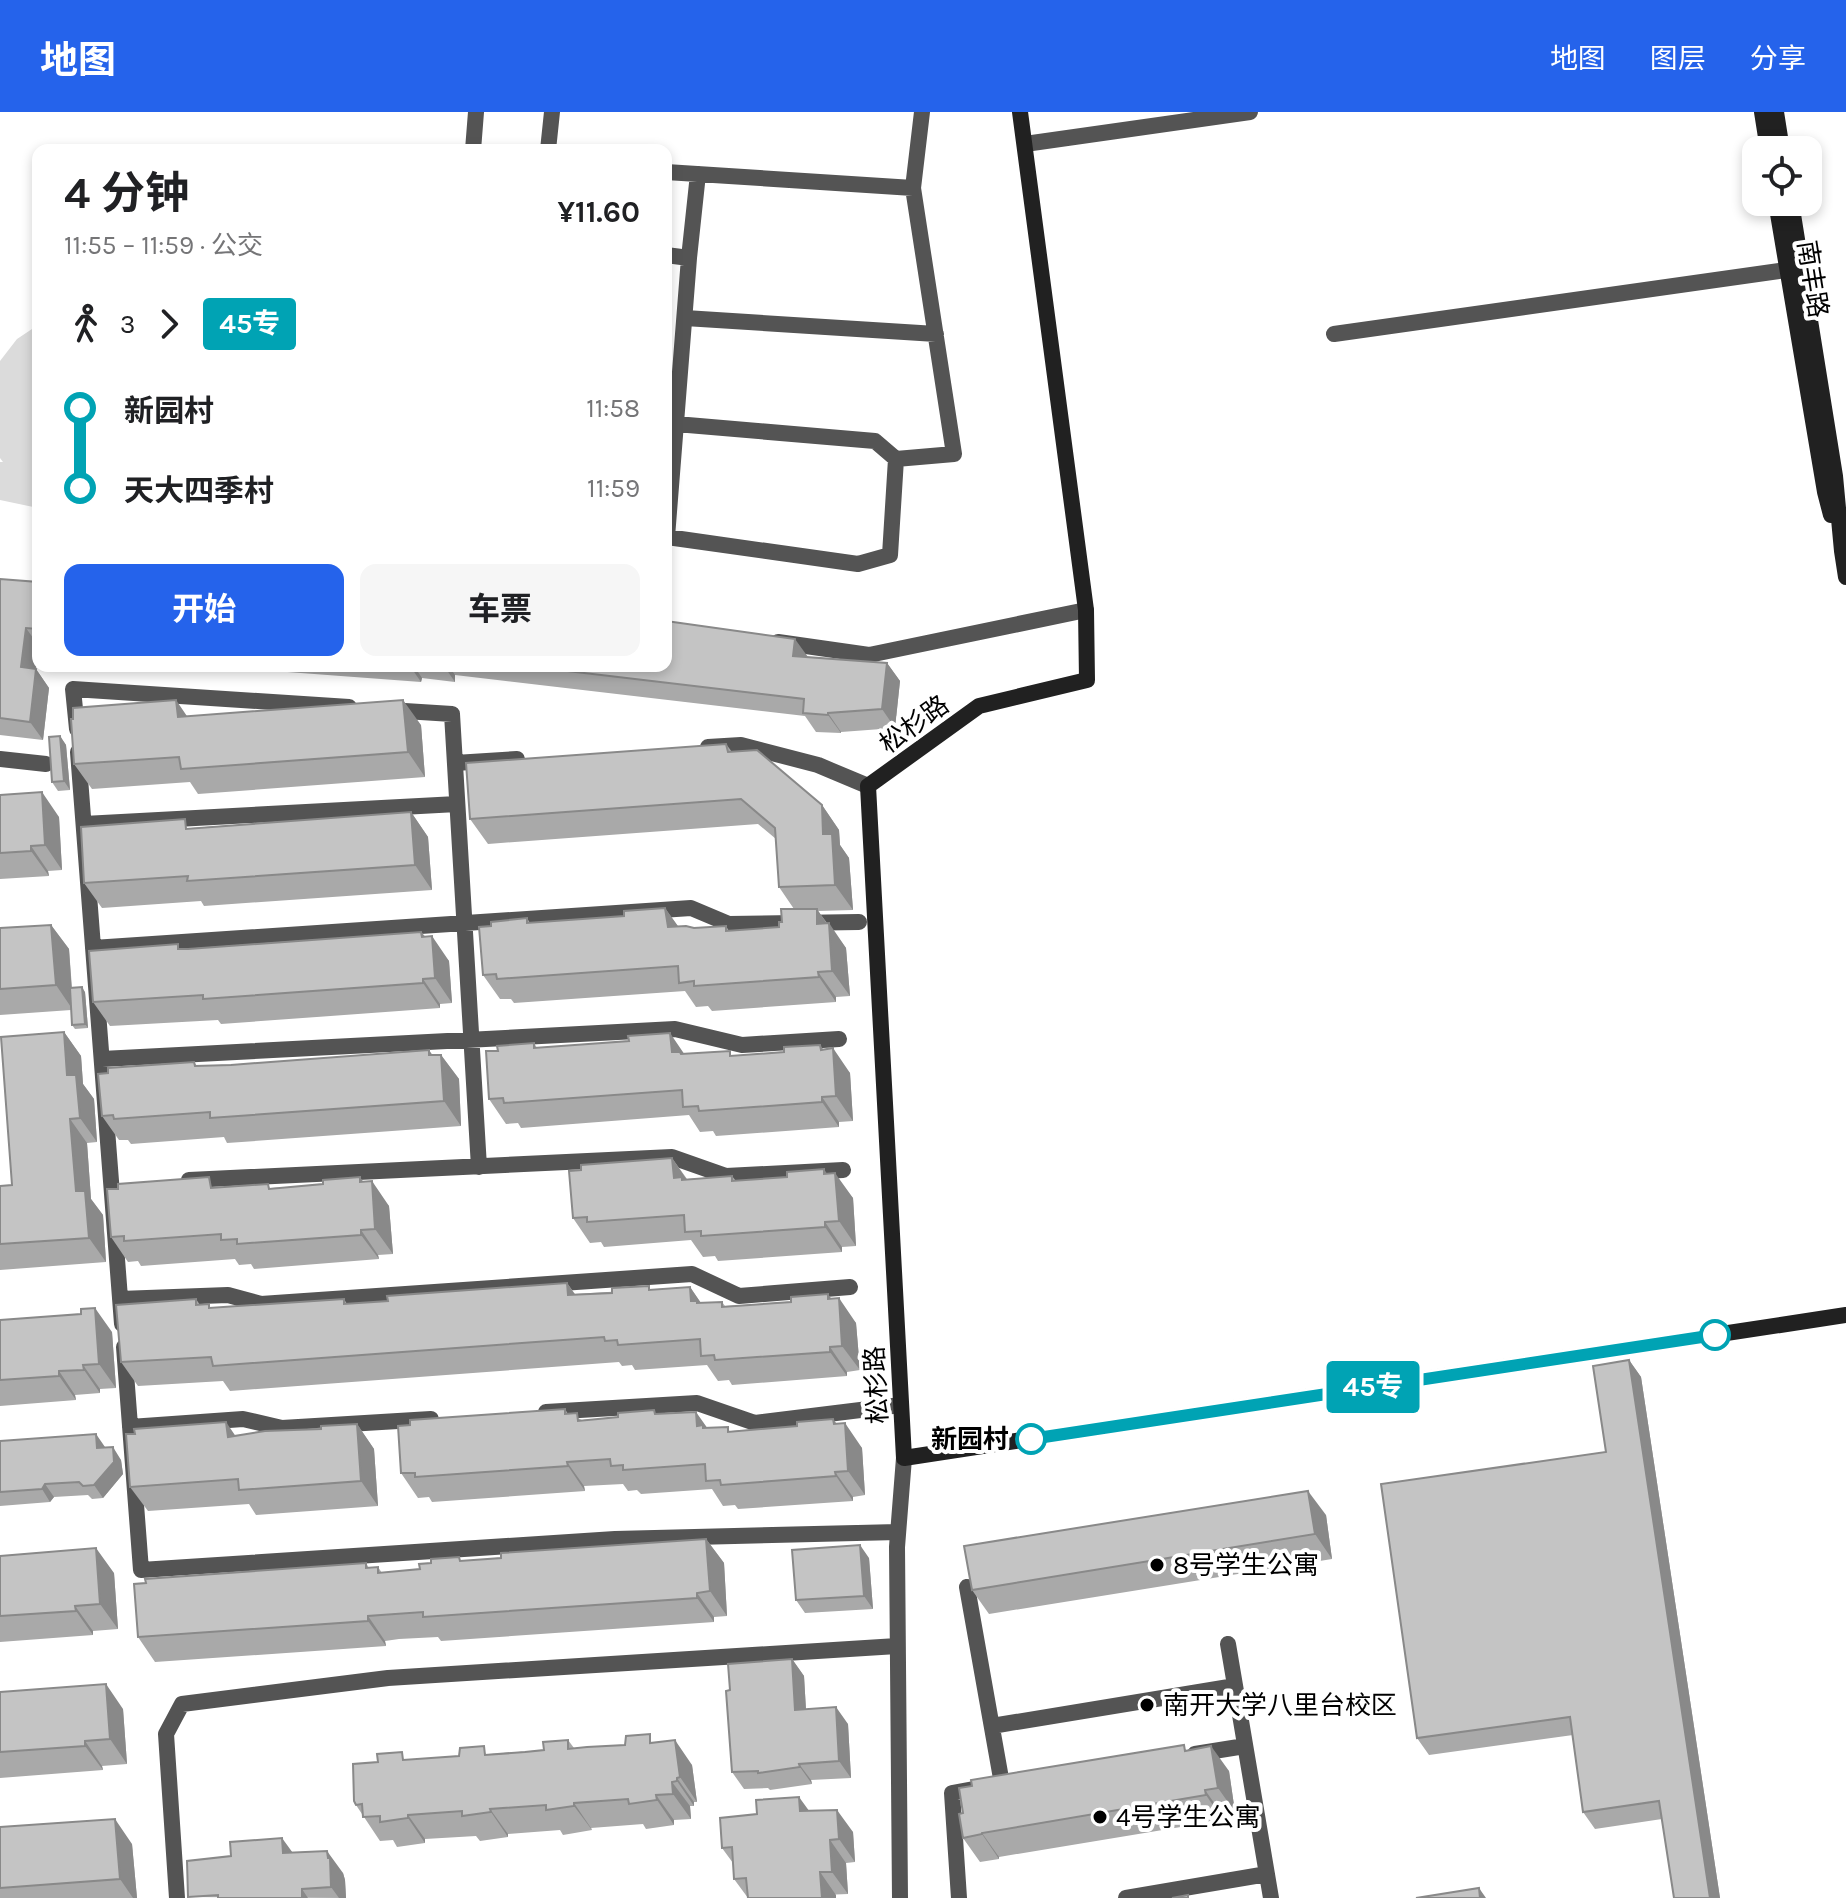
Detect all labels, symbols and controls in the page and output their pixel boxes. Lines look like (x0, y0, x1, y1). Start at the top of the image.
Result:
text: 地图 (40, 38, 116, 83)
text: 地图 (1550, 42, 1606, 75)
text: 图层 (1650, 42, 1706, 75)
text: 分享 (1750, 42, 1806, 75)
map controls (1742, 136, 1822, 216)
button: locate (1742, 136, 1822, 216)
text: 4 分钟 (64, 168, 189, 219)
text: ¥11.60 (557, 194, 640, 230)
text: 11:55 – 11:59 · 公交 (64, 230, 263, 261)
street label: 南丰路 (1791, 238, 1834, 320)
icon: walk (64, 302, 108, 346)
icon: forward (147, 302, 191, 346)
text: 45专 (219, 307, 280, 340)
text: 3 (120, 309, 135, 340)
text: 新园村 (124, 393, 214, 429)
text: 11:58 (586, 393, 640, 424)
text: 天大四季村 (124, 473, 274, 509)
text: 11:59 (587, 473, 640, 504)
button: 开始 (64, 564, 344, 656)
button: 车票 (360, 564, 640, 656)
street label: 松杉路 (874, 689, 955, 760)
unlabelled marker (1700, 1320, 1730, 1350)
street label: 松杉路 (859, 1345, 894, 1425)
line badge: 45专 (1327, 1361, 1419, 1413)
text: 45专 (1343, 1370, 1403, 1403)
place label: 新园村 (931, 1424, 1009, 1455)
marker: 新园村 (1016, 1424, 1046, 1454)
place label: 8号学生公寓 (1173, 1550, 1319, 1581)
marker: 8号学生公寓 (1148, 1556, 1166, 1574)
place label: 南开大学八里台校区 (1163, 1690, 1397, 1721)
marker: 南开大学八里台校区 (1138, 1696, 1156, 1714)
place label: 4号学生公寓 (1116, 1802, 1261, 1833)
marker: 4号学生公寓 (1091, 1808, 1109, 1826)

